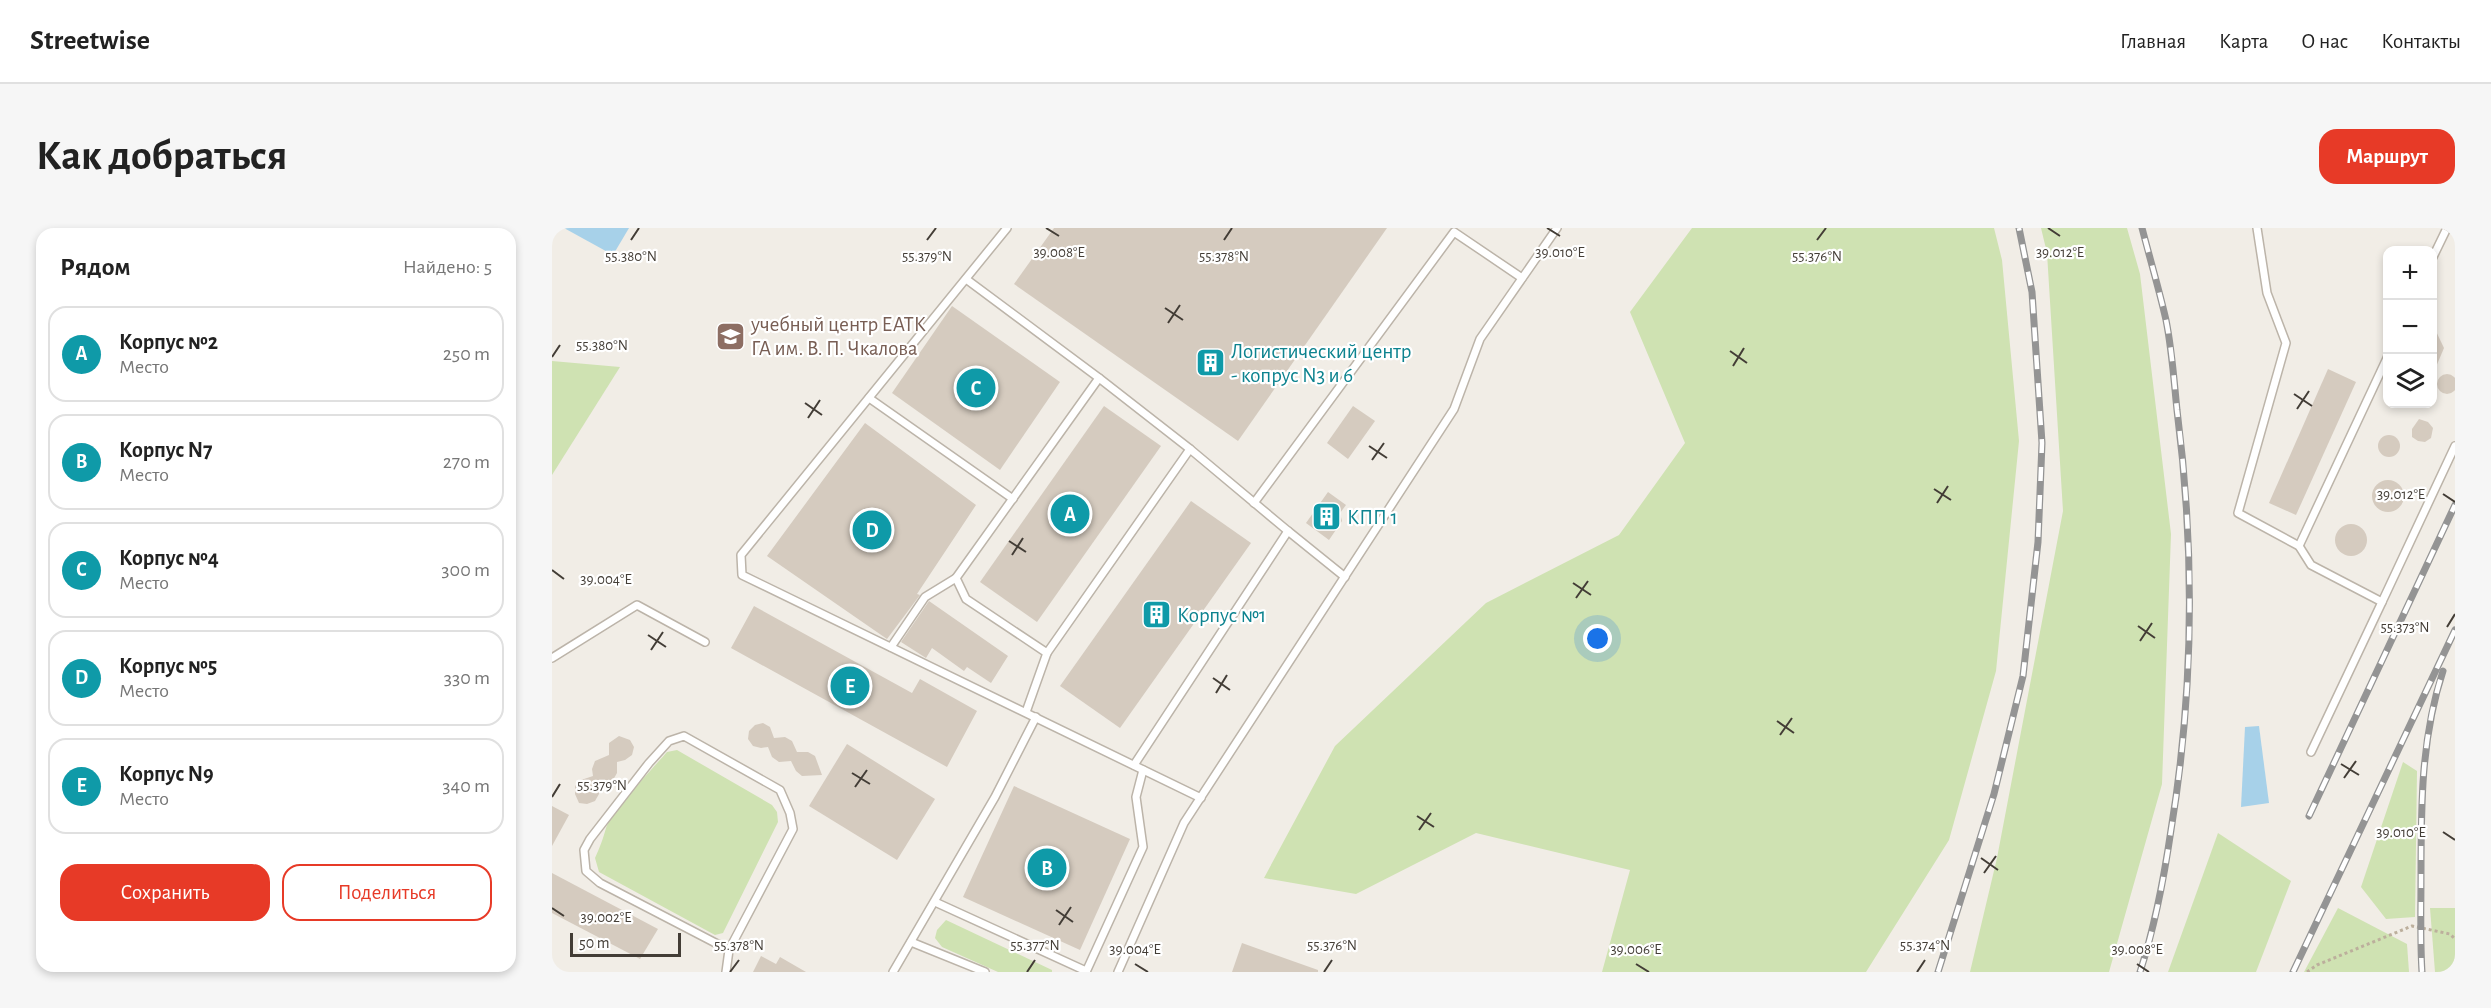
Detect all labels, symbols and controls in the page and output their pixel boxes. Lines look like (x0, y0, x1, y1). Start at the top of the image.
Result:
text: Streetwise (30, 27, 150, 55)
text: Главная (2120, 31, 2186, 52)
text: Карта (2219, 31, 2268, 52)
text: О нас (2301, 31, 2348, 52)
text: Контакты (2381, 31, 2461, 52)
button: Маршрут (2319, 129, 2455, 184)
text: Как добраться (36, 135, 287, 177)
text: 39.008°E (1033, 245, 1085, 260)
text: 39.010°E (1535, 245, 1585, 260)
text: 39.012°E (2036, 245, 2084, 260)
map controls (2383, 246, 2437, 408)
button: + (2383, 246, 2437, 300)
text: 55.380°N (605, 249, 657, 264)
text: 55.379°N (902, 249, 952, 264)
text: 55.378°N (1199, 249, 1249, 264)
text: 55.376°N (1792, 249, 1842, 264)
text: Рядом (60, 254, 131, 280)
text: Найдено: 5 (403, 257, 492, 277)
button: − (2383, 300, 2437, 354)
place label: учебный центр ЕАТК ГА им. В. П. Чкалова (750, 314, 926, 359)
school or university icon: учебный центр ЕАТК ГА им. В. П. Чкалова (714, 320, 746, 352)
text: Корпус №2 (119, 331, 218, 353)
text: 55.380°N (576, 338, 628, 353)
place label: Логистический центр - копрус N3 и 6 (1231, 341, 1412, 386)
text: A (76, 344, 88, 364)
text: 250 m (443, 344, 490, 364)
building icon: Логистический центр - копрус N3 и 6 (1194, 347, 1226, 379)
button: layers (2383, 354, 2437, 408)
text: Место (119, 357, 169, 377)
pin: C (956, 366, 996, 410)
text: Корпус N7 (119, 439, 212, 461)
text: B (76, 452, 87, 472)
text: 270 m (443, 452, 490, 472)
text: Место (119, 465, 169, 485)
text: 39.012°E (2377, 487, 2425, 502)
pin: A (1050, 492, 1090, 536)
building icon: КПП 1 (1310, 501, 1342, 533)
place label: КПП 1 (1347, 507, 1398, 528)
pin: D (852, 508, 892, 552)
text: Корпус №4 (119, 547, 219, 569)
text: C (76, 560, 87, 580)
text: 300 m (441, 560, 490, 580)
text: 39.004°E (580, 572, 632, 587)
text: Место (119, 573, 169, 593)
building icon: Корпус №1 (1140, 599, 1172, 631)
place label: Корпус №1 (1177, 605, 1266, 626)
text: 55.373°N (2380, 620, 2430, 635)
your location (1583, 624, 1612, 653)
text: Корпус №5 (119, 655, 217, 677)
pin: E (830, 664, 870, 708)
text: D (75, 668, 88, 688)
text: 330 m (444, 668, 490, 688)
text: Место (119, 681, 169, 701)
text: Корпус N9 (119, 763, 214, 785)
text: E (76, 776, 87, 796)
text: 340 m (442, 776, 490, 796)
text: 55.379°N (577, 778, 627, 793)
text: Место (119, 789, 169, 809)
text: 39.010°E (2376, 825, 2426, 840)
pin: B (1028, 846, 1066, 890)
button: Сохранить (60, 864, 270, 921)
button: Поделиться (282, 864, 492, 921)
text: 39.002°E (581, 910, 631, 925)
scale bar (570, 930, 681, 958)
text: 50 m (579, 935, 610, 951)
text: 55.378°N (714, 938, 764, 953)
text: 55.377°N (1010, 938, 1060, 953)
text: 55.376°N (1307, 938, 1357, 953)
text: 55.374°N (1900, 938, 1950, 953)
text: 39.004°E (1109, 942, 1161, 957)
text: 39.006°E (1610, 942, 1662, 957)
text: 39.008°E (2111, 942, 2163, 957)

